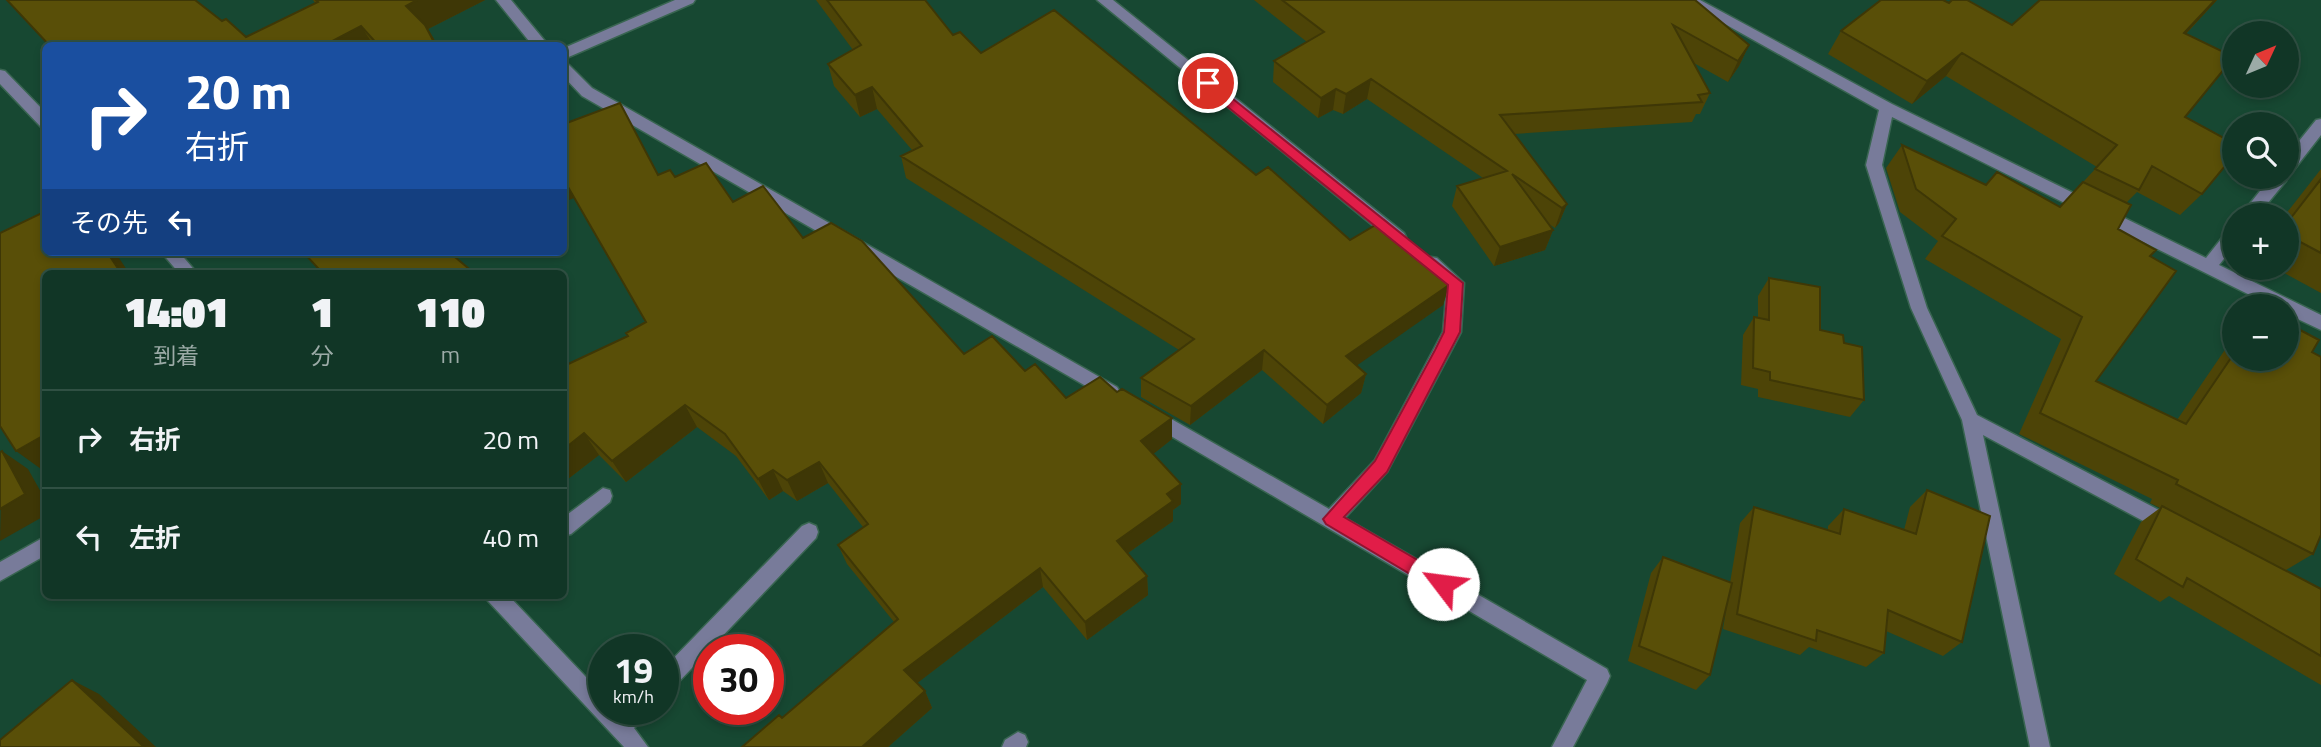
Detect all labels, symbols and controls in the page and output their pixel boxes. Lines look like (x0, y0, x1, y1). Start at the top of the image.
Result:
north arrow (2222, 21, 2300, 98)
map controls (2222, 21, 2299, 371)
text: 20 m (185, 53, 292, 128)
pin (1178, 53, 1238, 113)
icon: arrive (1189, 64, 1227, 102)
icon: right (70, 70, 161, 161)
button: search (2222, 112, 2299, 189)
text: 右折 (185, 122, 249, 170)
text: その先 (70, 203, 148, 242)
icon: left (162, 203, 200, 241)
button: + (2222, 203, 2299, 280)
text: 14:01 (124, 279, 229, 343)
text: 1 (311, 279, 334, 343)
text: 110 (416, 279, 485, 343)
button: − (2222, 294, 2299, 371)
text: m (441, 337, 460, 372)
text: 到着 (153, 338, 199, 373)
text: 分 (311, 338, 334, 373)
icon: right (70, 420, 108, 458)
text: 右折 (129, 420, 181, 459)
text: 20 m (482, 420, 539, 459)
icon: left (70, 518, 108, 556)
text: 左折 (129, 518, 181, 557)
text: 40 m (482, 518, 539, 557)
position arrow (1406, 547, 1480, 621)
speed limit sign: 30 (693, 634, 784, 725)
text: 19 (614, 643, 653, 697)
text: km/h (613, 683, 654, 710)

